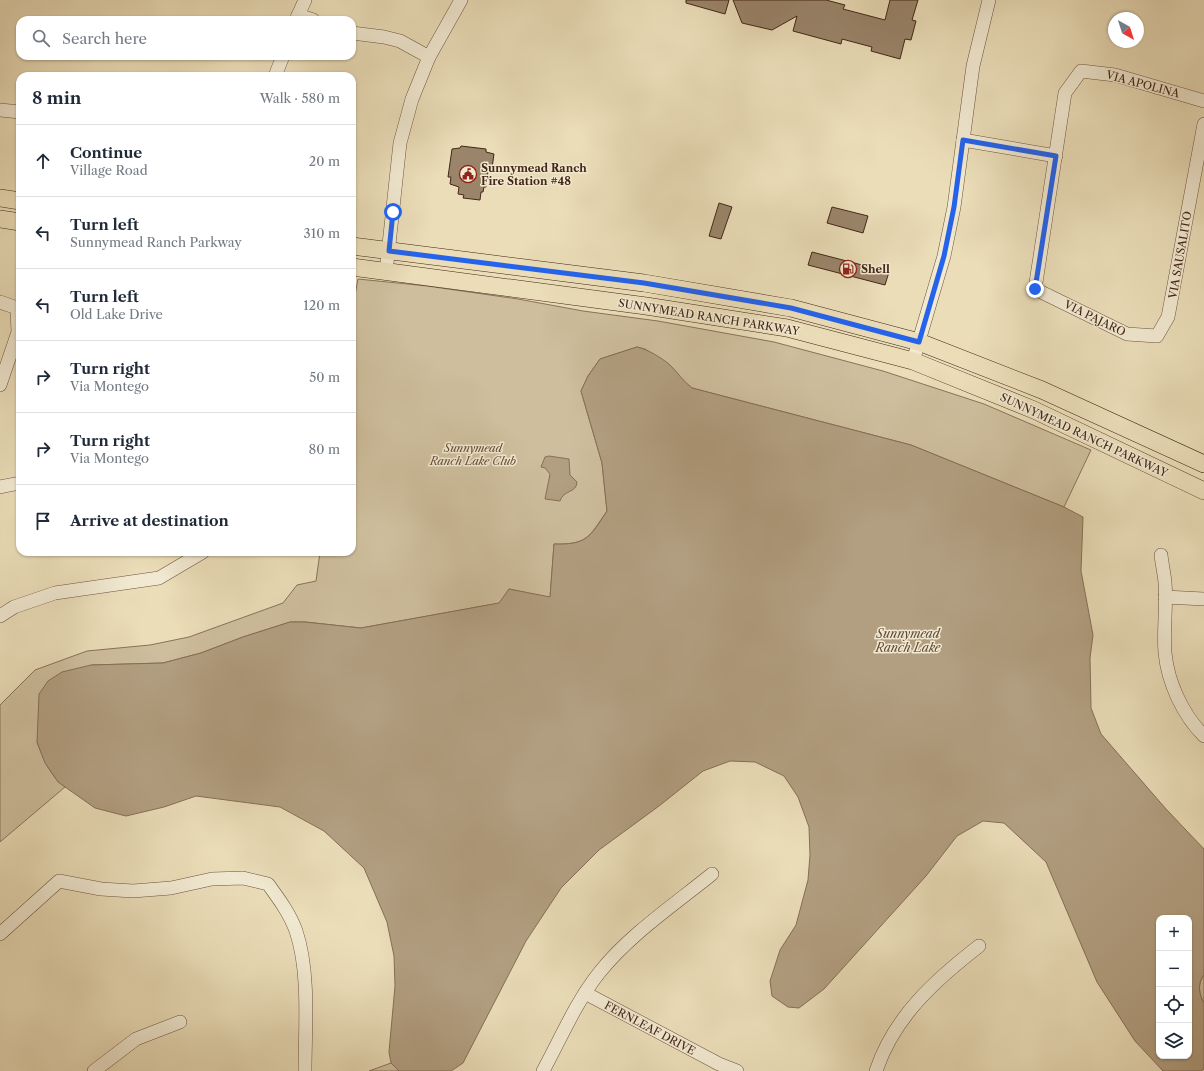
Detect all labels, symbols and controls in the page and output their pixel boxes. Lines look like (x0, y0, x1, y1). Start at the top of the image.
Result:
north arrow (1108, 12, 1144, 48)
search box (16, 16, 356, 60)
icon: search (30, 27, 52, 49)
text: Search here (62, 29, 147, 48)
street label: VIA APOLINA (1104, 67, 1182, 101)
text: 8 min (32, 88, 81, 108)
text: Walk · 580 m (260, 90, 340, 106)
text: Continue (70, 143, 142, 162)
icon: ahead (32, 150, 54, 172)
text: 20 m (309, 153, 340, 169)
place label: Sunnymead Ranch Fire Station #48 (481, 161, 587, 188)
text: Village Road (70, 162, 148, 178)
public building icon: Sunnymead Ranch Fire Station #48 (458, 164, 478, 184)
route start (384, 203, 402, 221)
street label: VIA SAUSALITO (1165, 210, 1195, 301)
text: Turn left (70, 215, 139, 234)
icon: left (32, 222, 54, 244)
text: 310 m (304, 225, 340, 241)
text: Sunnymead Ranch Parkway (70, 234, 242, 250)
fuel station icon: Shell (838, 259, 858, 279)
place label: Shell (861, 262, 890, 276)
route end (1026, 280, 1044, 298)
text: Turn left (70, 287, 139, 306)
icon: left (32, 294, 54, 316)
street label: SUNNYMEAD RANCH PARKWAY (617, 296, 801, 338)
text: 120 m (303, 297, 340, 313)
street label: VIA PAJARO (1061, 297, 1128, 339)
text: Old Lake Drive (70, 306, 163, 322)
text: Turn right (70, 359, 150, 378)
icon: right (32, 366, 54, 388)
text: 50 m (309, 369, 340, 385)
text: Via Montego (70, 378, 149, 394)
street label: SUNNYMEAD RANCH PARKWAY (998, 390, 1170, 480)
text: Turn right (70, 431, 150, 450)
icon: right (32, 438, 54, 460)
text: 80 m (308, 441, 340, 457)
park label: Sunnymead Ranch Lake Club (429, 441, 516, 468)
text: Via Montego (70, 450, 149, 466)
icon: arrive (32, 510, 54, 532)
text: Arrive at destination (70, 511, 229, 530)
water label: Sunnymead Ranch Lake (875, 626, 942, 655)
map controls (1156, 915, 1192, 1059)
button: + (1156, 915, 1192, 951)
button: − (1156, 951, 1192, 987)
button: locate (1156, 987, 1192, 1023)
street label: FERNLEAF DRIVE (602, 998, 698, 1058)
button: layers (1156, 1023, 1192, 1059)

